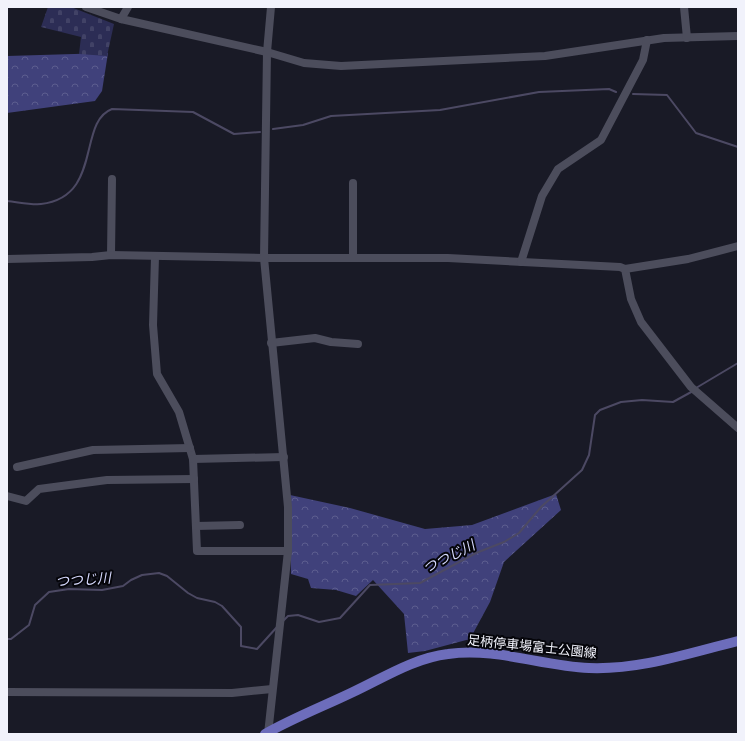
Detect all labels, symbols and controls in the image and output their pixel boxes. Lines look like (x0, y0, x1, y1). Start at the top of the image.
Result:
water label: つつじ川 (420, 536, 480, 577)
water label: つつじ川 (54, 569, 114, 590)
street label: 足柄停車場富士公園線 (467, 632, 597, 662)

